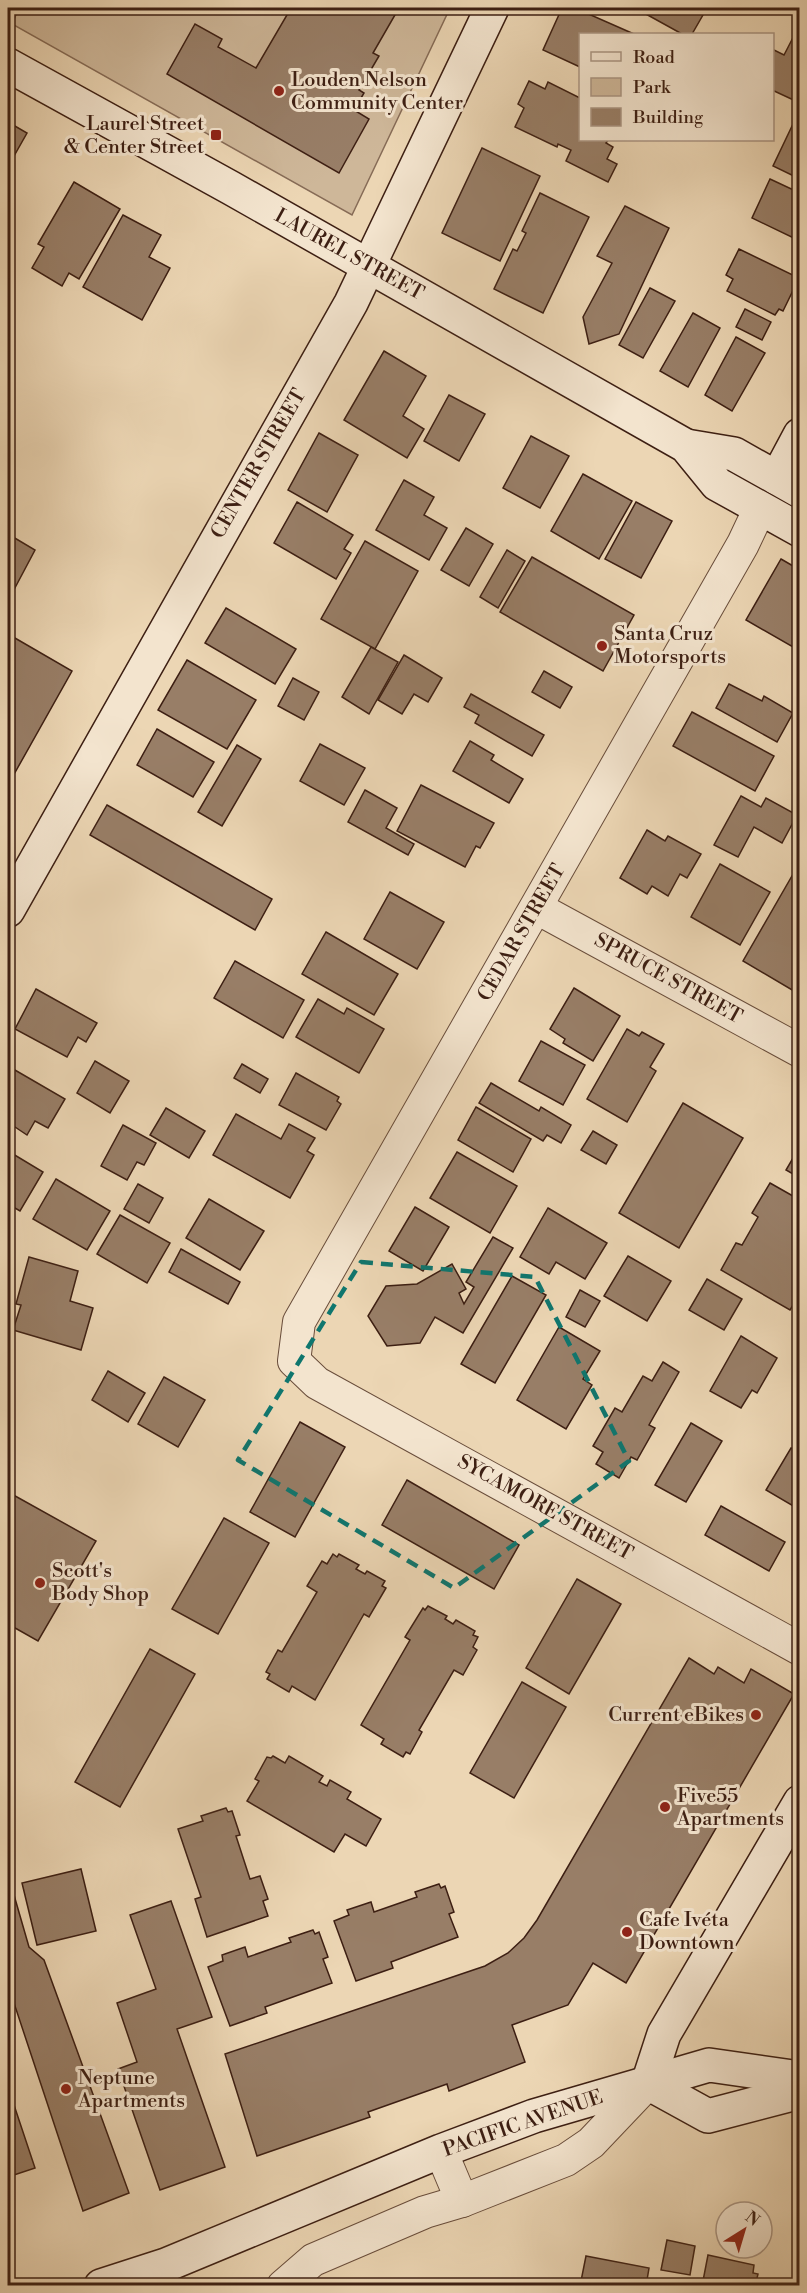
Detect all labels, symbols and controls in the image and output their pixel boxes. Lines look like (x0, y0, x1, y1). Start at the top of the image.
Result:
legend (579, 33, 774, 141)
text: Road (633, 46, 676, 69)
place label: Louden Nelson Community Center (291, 68, 463, 116)
text: Park (633, 76, 672, 99)
marker: Louden Nelson Community Center (272, 84, 286, 98)
text: Building (632, 106, 704, 129)
place label: Laurel Street & Center Street (64, 112, 204, 160)
marker: Laurel Street & Center Street (209, 128, 223, 142)
street label: LAUREL STREET (270, 204, 428, 306)
street label: CENTER STREET (206, 385, 312, 543)
place label: Santa Cruz Motorsports (614, 622, 726, 670)
marker: Santa Cruz Motorsports (595, 639, 609, 653)
street label: CEDAR STREET (473, 860, 571, 1006)
street label: SPRUCE STREET (590, 928, 746, 1030)
street label: SYCAMORE STREET (453, 1449, 637, 1567)
place label: Scott's Body Shop (51, 1559, 149, 1607)
marker: Scott's Body Shop (33, 1576, 47, 1590)
place label: Current eBikes (608, 1703, 744, 1728)
marker: Current eBikes (749, 1708, 763, 1722)
place label: Five55 Apartments (676, 1784, 784, 1832)
marker: Five55 Apartments (658, 1800, 672, 1814)
place label: Cafe Ivéta Downtown (639, 1908, 735, 1956)
marker: Cafe Ivéta Downtown (620, 1925, 634, 1939)
place label: Neptune Apartments (77, 2066, 185, 2114)
marker: Neptune Apartments (59, 2082, 73, 2096)
street label: PACIFIC AVENUE (440, 2085, 606, 2163)
north arrow (714, 2200, 774, 2260)
text: N (741, 2207, 764, 2231)

